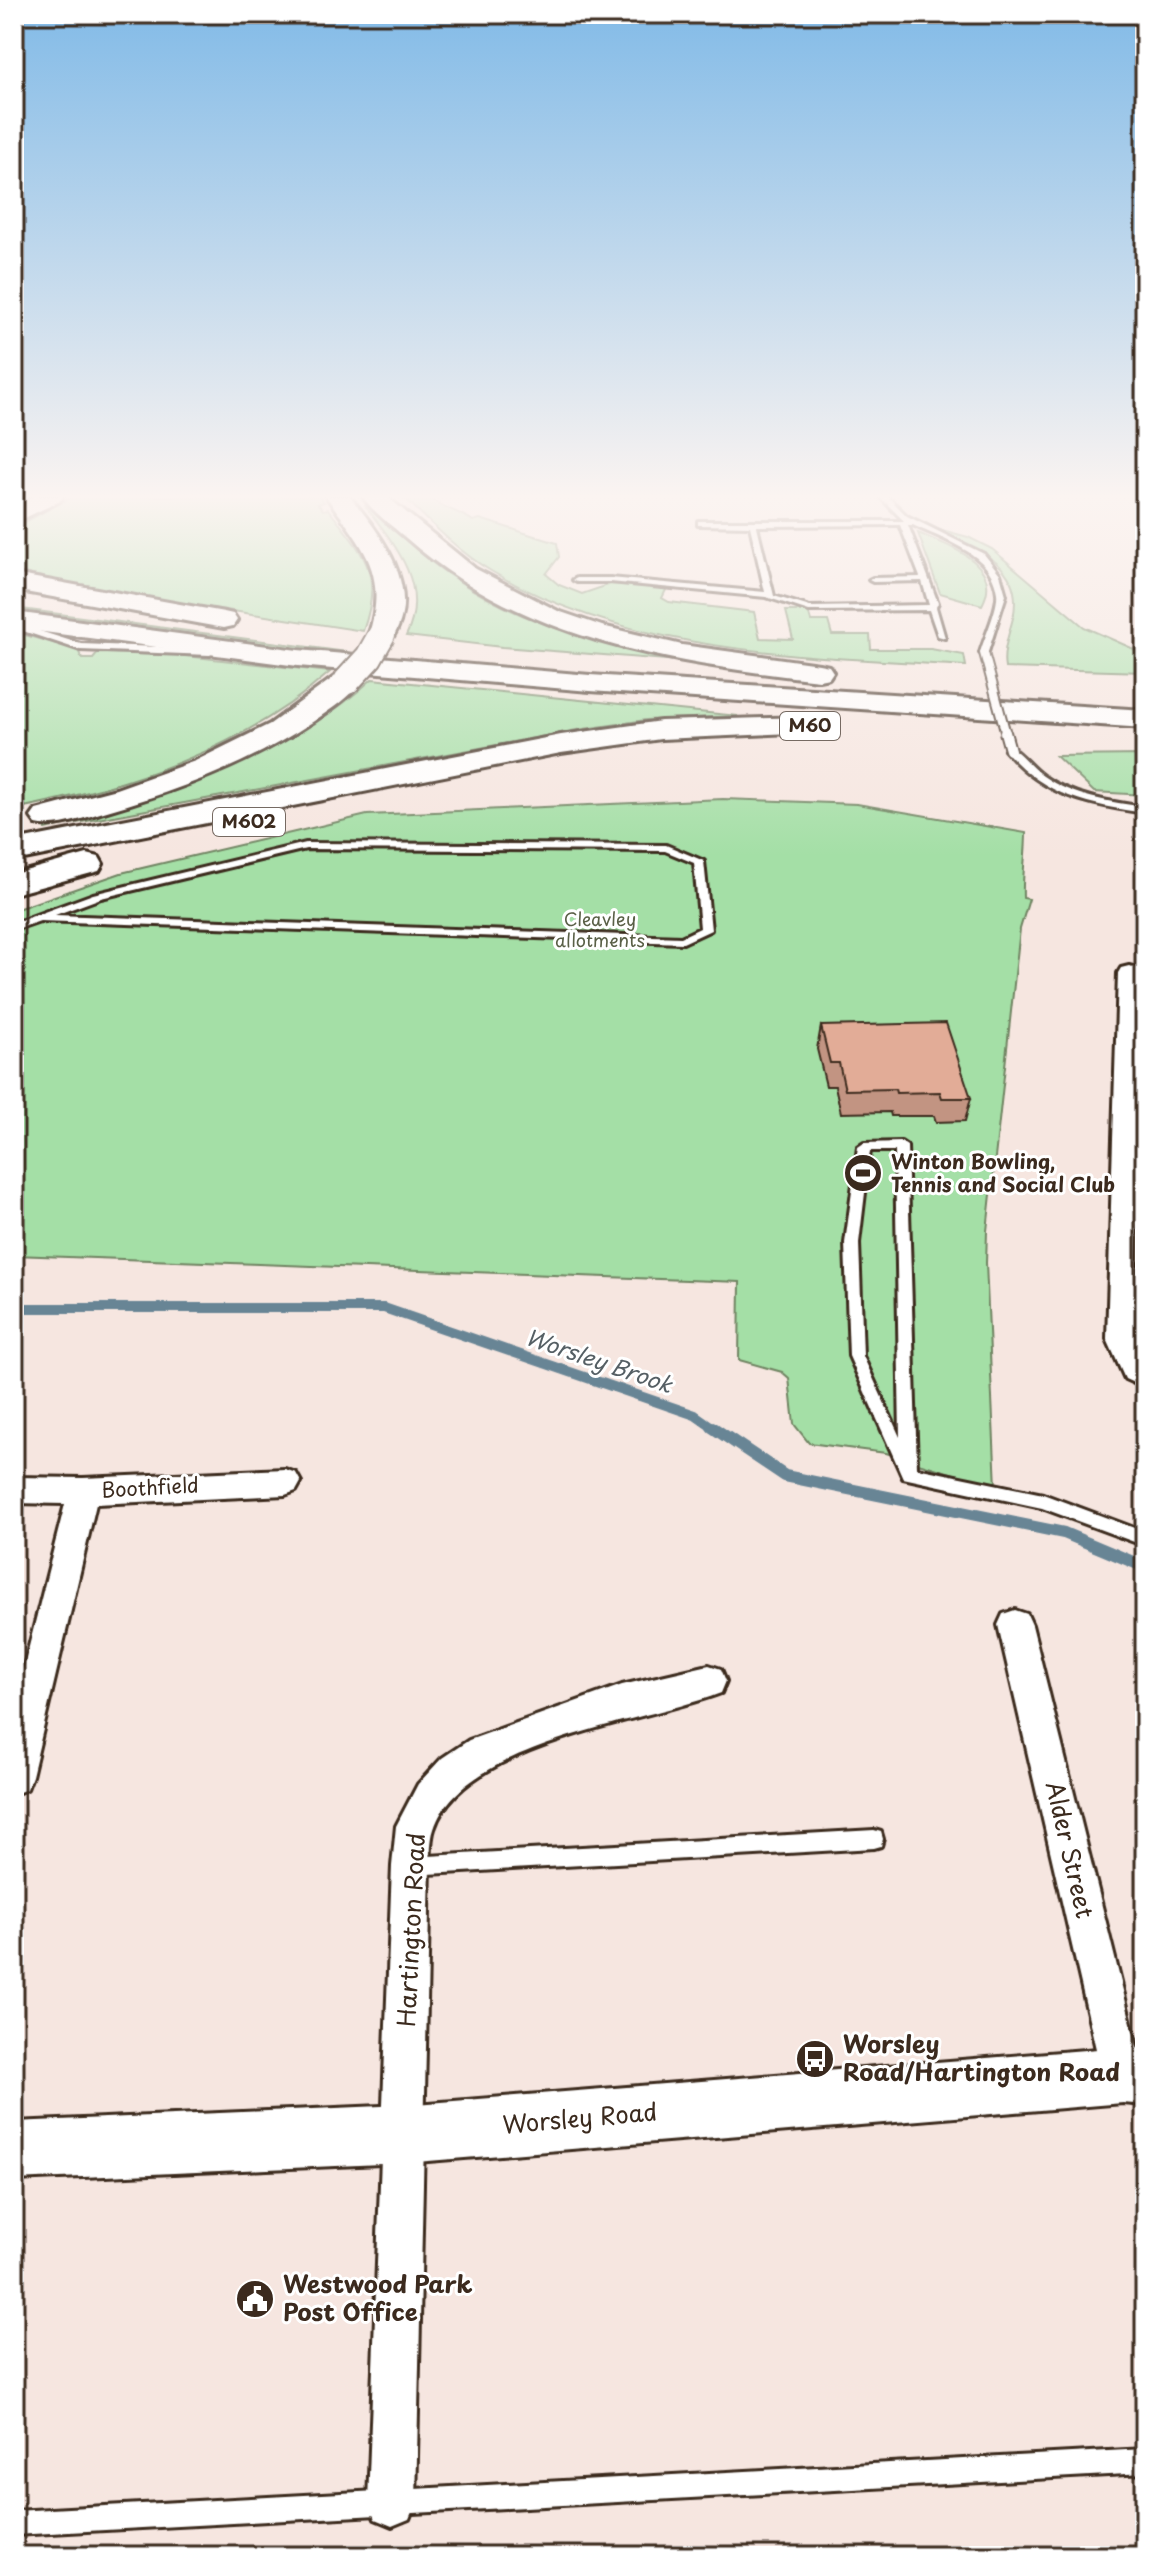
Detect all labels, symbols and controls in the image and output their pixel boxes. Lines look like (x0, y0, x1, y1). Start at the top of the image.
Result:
road number: M60 (780, 712, 840, 740)
road number: M602 (213, 808, 285, 836)
park label: Cleavley allotments (555, 905, 645, 953)
place label: Winton Bowling, Tennis and Social Club (891, 1146, 1115, 1199)
sports icon: Winton Bowling, Tennis and Social Club (842, 1152, 884, 1194)
water label: Worsley Brook (522, 1319, 679, 1401)
street label: Boothfield (100, 1469, 199, 1505)
street label: Alder Street (1038, 1777, 1104, 1922)
street label: Hartington Road (387, 1832, 433, 2028)
place label: Worsley Road/Hartington Road (843, 2025, 1120, 2089)
bus stop icon: Worsley Road/Hartington Road (794, 2038, 836, 2080)
street label: Worsley Road (501, 2092, 659, 2142)
place label: Westwood Park Post Office (283, 2265, 473, 2329)
public building icon: Westwood Park Post Office (234, 2278, 276, 2320)

